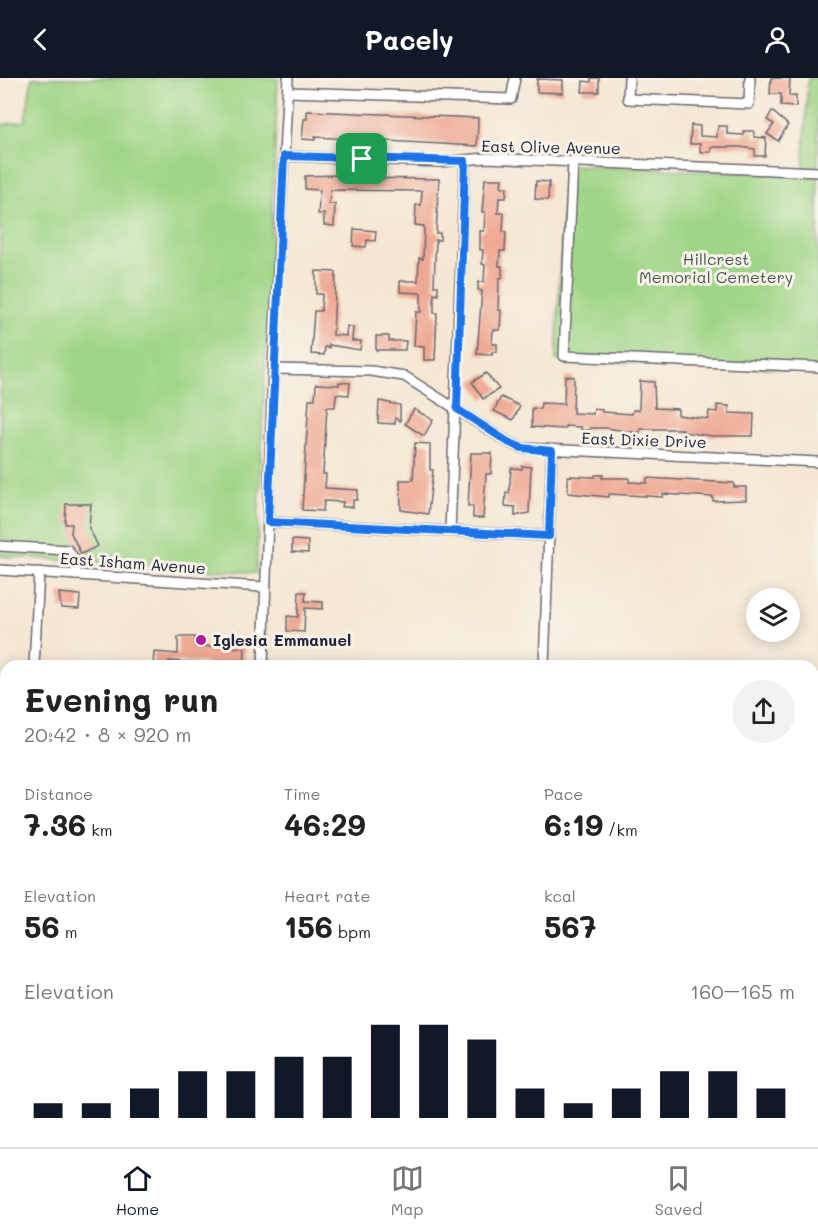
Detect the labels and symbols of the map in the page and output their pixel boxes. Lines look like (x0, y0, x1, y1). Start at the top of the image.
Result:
pin (336, 133, 387, 184)
street label: East Olive Avenue (481, 135, 621, 158)
park label: Hillcrest Memorial Cemetery (639, 248, 793, 287)
street label: East Dixie Drive (581, 427, 707, 452)
street label: East Isham Avenue (59, 547, 207, 578)
place label: Iglesia Emmanuel (213, 629, 351, 650)
marker: Iglesia Emmanuel (194, 633, 208, 647)

